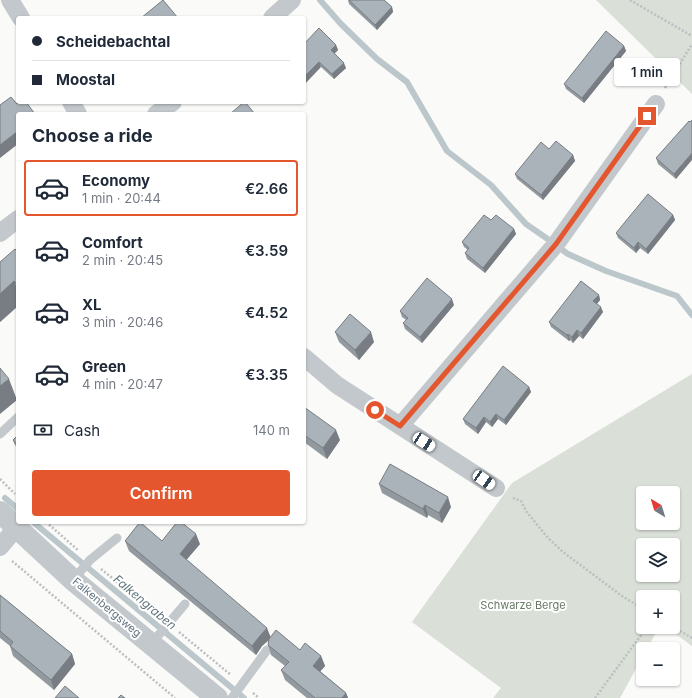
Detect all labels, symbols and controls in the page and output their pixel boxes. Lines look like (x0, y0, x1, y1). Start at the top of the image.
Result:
text: Scheidebachtal (56, 32, 170, 51)
callout: 1 min (614, 58, 680, 86)
text: 1 min (631, 64, 663, 80)
text: Moostal (56, 70, 115, 89)
route end (638, 107, 656, 125)
text: Choose a ride (32, 125, 153, 146)
icon: car (34, 170, 70, 206)
text: Economy (82, 171, 150, 190)
text: €2.66 (245, 179, 288, 198)
text: 1 min · 20:44 (82, 190, 161, 206)
icon: car (34, 232, 70, 268)
text: Comfort (82, 233, 143, 252)
text: €3.59 (245, 241, 288, 260)
text: 2 min · 20:45 (82, 252, 163, 268)
icon: car (34, 294, 70, 330)
text: XL (82, 295, 102, 314)
text: €4.52 (245, 303, 288, 322)
text: 3 min · 20:46 (82, 314, 163, 330)
icon: car (34, 356, 70, 392)
text: Green (82, 357, 126, 376)
text: €3.35 (245, 365, 288, 384)
text: 4 min · 20:47 (82, 376, 163, 392)
route start (366, 401, 384, 419)
icon: cash (32, 419, 54, 441)
text: Cash (64, 421, 100, 440)
text: 140 m (253, 422, 290, 438)
car (411, 430, 437, 454)
car (471, 468, 497, 492)
button: Confirm (32, 470, 290, 516)
north arrow (636, 486, 680, 530)
map controls (636, 486, 680, 686)
button: layers (636, 538, 680, 582)
water label: Falkengraben (110, 571, 180, 633)
street label: Falkenbergsweg (70, 574, 144, 640)
button: + (636, 590, 680, 634)
park label: Schwarze Berge (480, 598, 566, 612)
button: − (636, 642, 680, 686)

